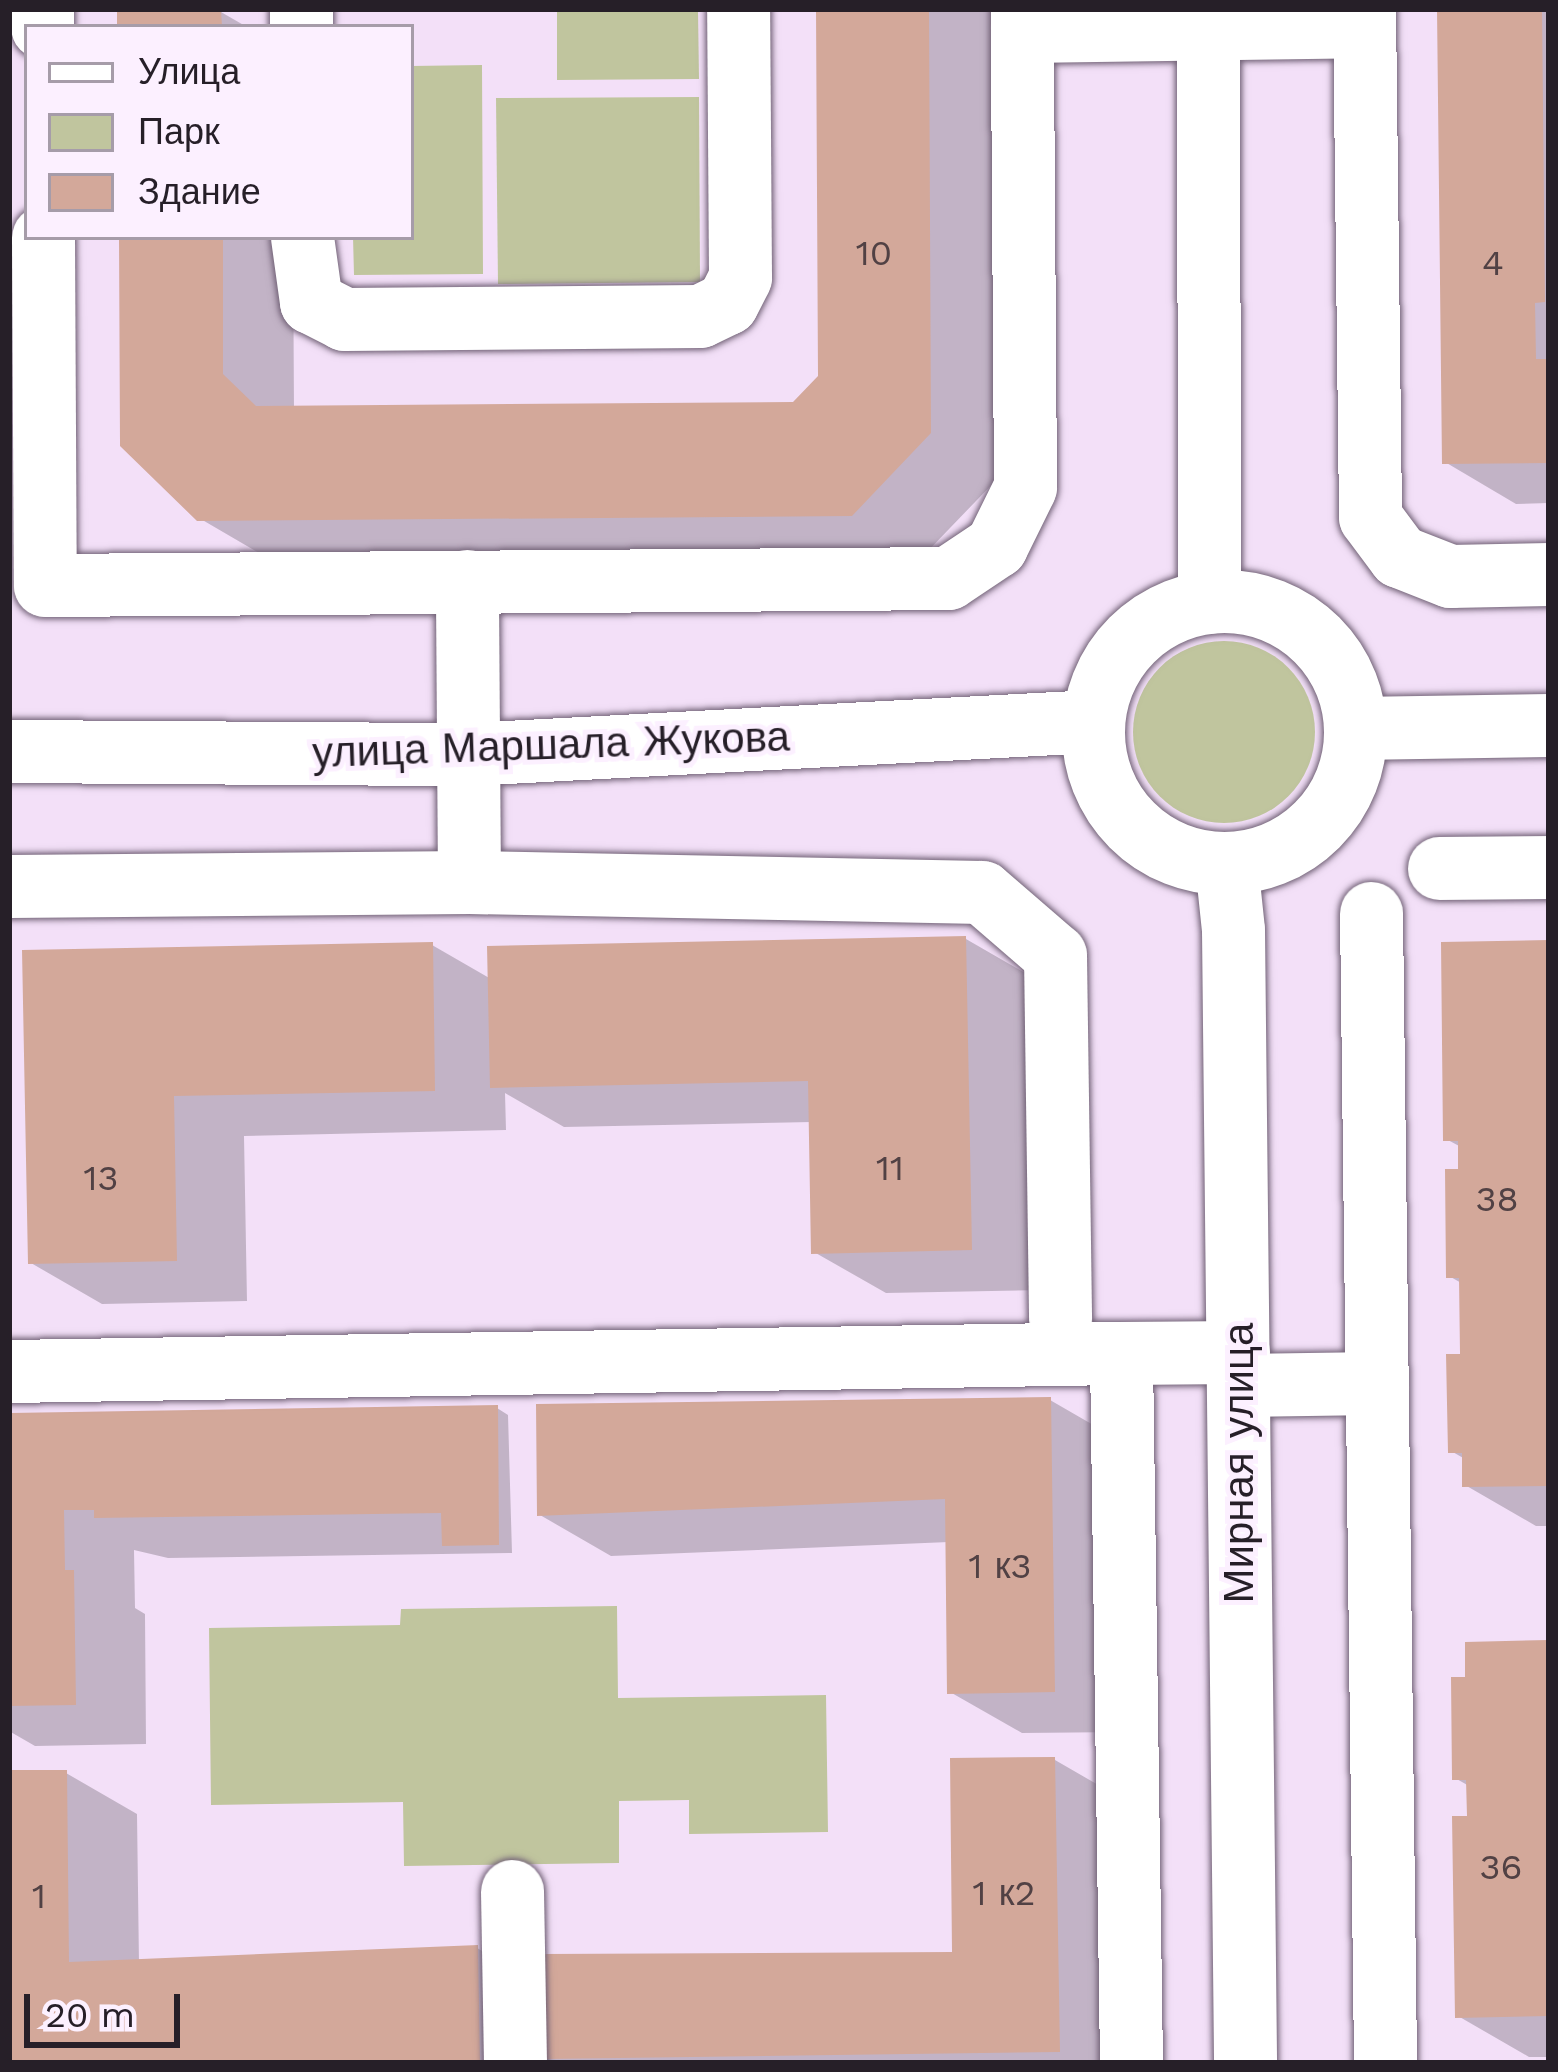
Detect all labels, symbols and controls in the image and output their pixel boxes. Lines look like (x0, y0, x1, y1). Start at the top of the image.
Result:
legend (24, 24, 414, 240)
text: Улица (138, 51, 240, 93)
text: Парк (138, 111, 220, 153)
text: Здание (138, 171, 261, 213)
house number: 10 (856, 232, 892, 276)
house number: 4 (1482, 242, 1504, 286)
street label: улица Маршала Жукова (311, 711, 791, 779)
house number: 11 (876, 1147, 904, 1191)
house number: 13 (83, 1157, 119, 1201)
house number: 38 (1475, 1178, 1519, 1222)
street label: Мирная улица (1214, 1323, 1264, 1603)
house number: 1 к3 (968, 1545, 1032, 1589)
house number: 36 (1480, 1846, 1522, 1890)
house number: 1 к2 (972, 1872, 1036, 1916)
house number: 1 (32, 1875, 46, 1919)
scale bar (30, 1970, 186, 2044)
text: 20 m (45, 1994, 135, 2036)

